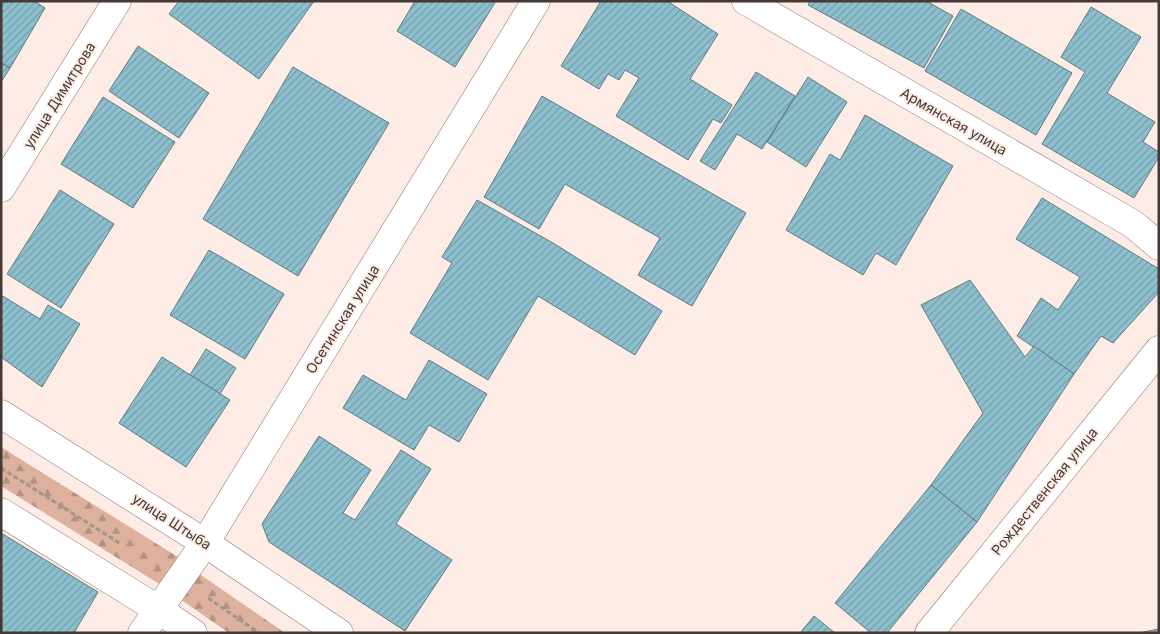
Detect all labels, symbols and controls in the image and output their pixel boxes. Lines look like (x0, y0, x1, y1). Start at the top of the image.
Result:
street label: улица Димитрова (19, 39, 99, 151)
street label: Армянская улица (898, 84, 1010, 158)
street label: Осетинская улица (302, 261, 382, 377)
street label: Рождественская улица (987, 424, 1101, 558)
street label: улица Штыба (129, 489, 215, 553)

